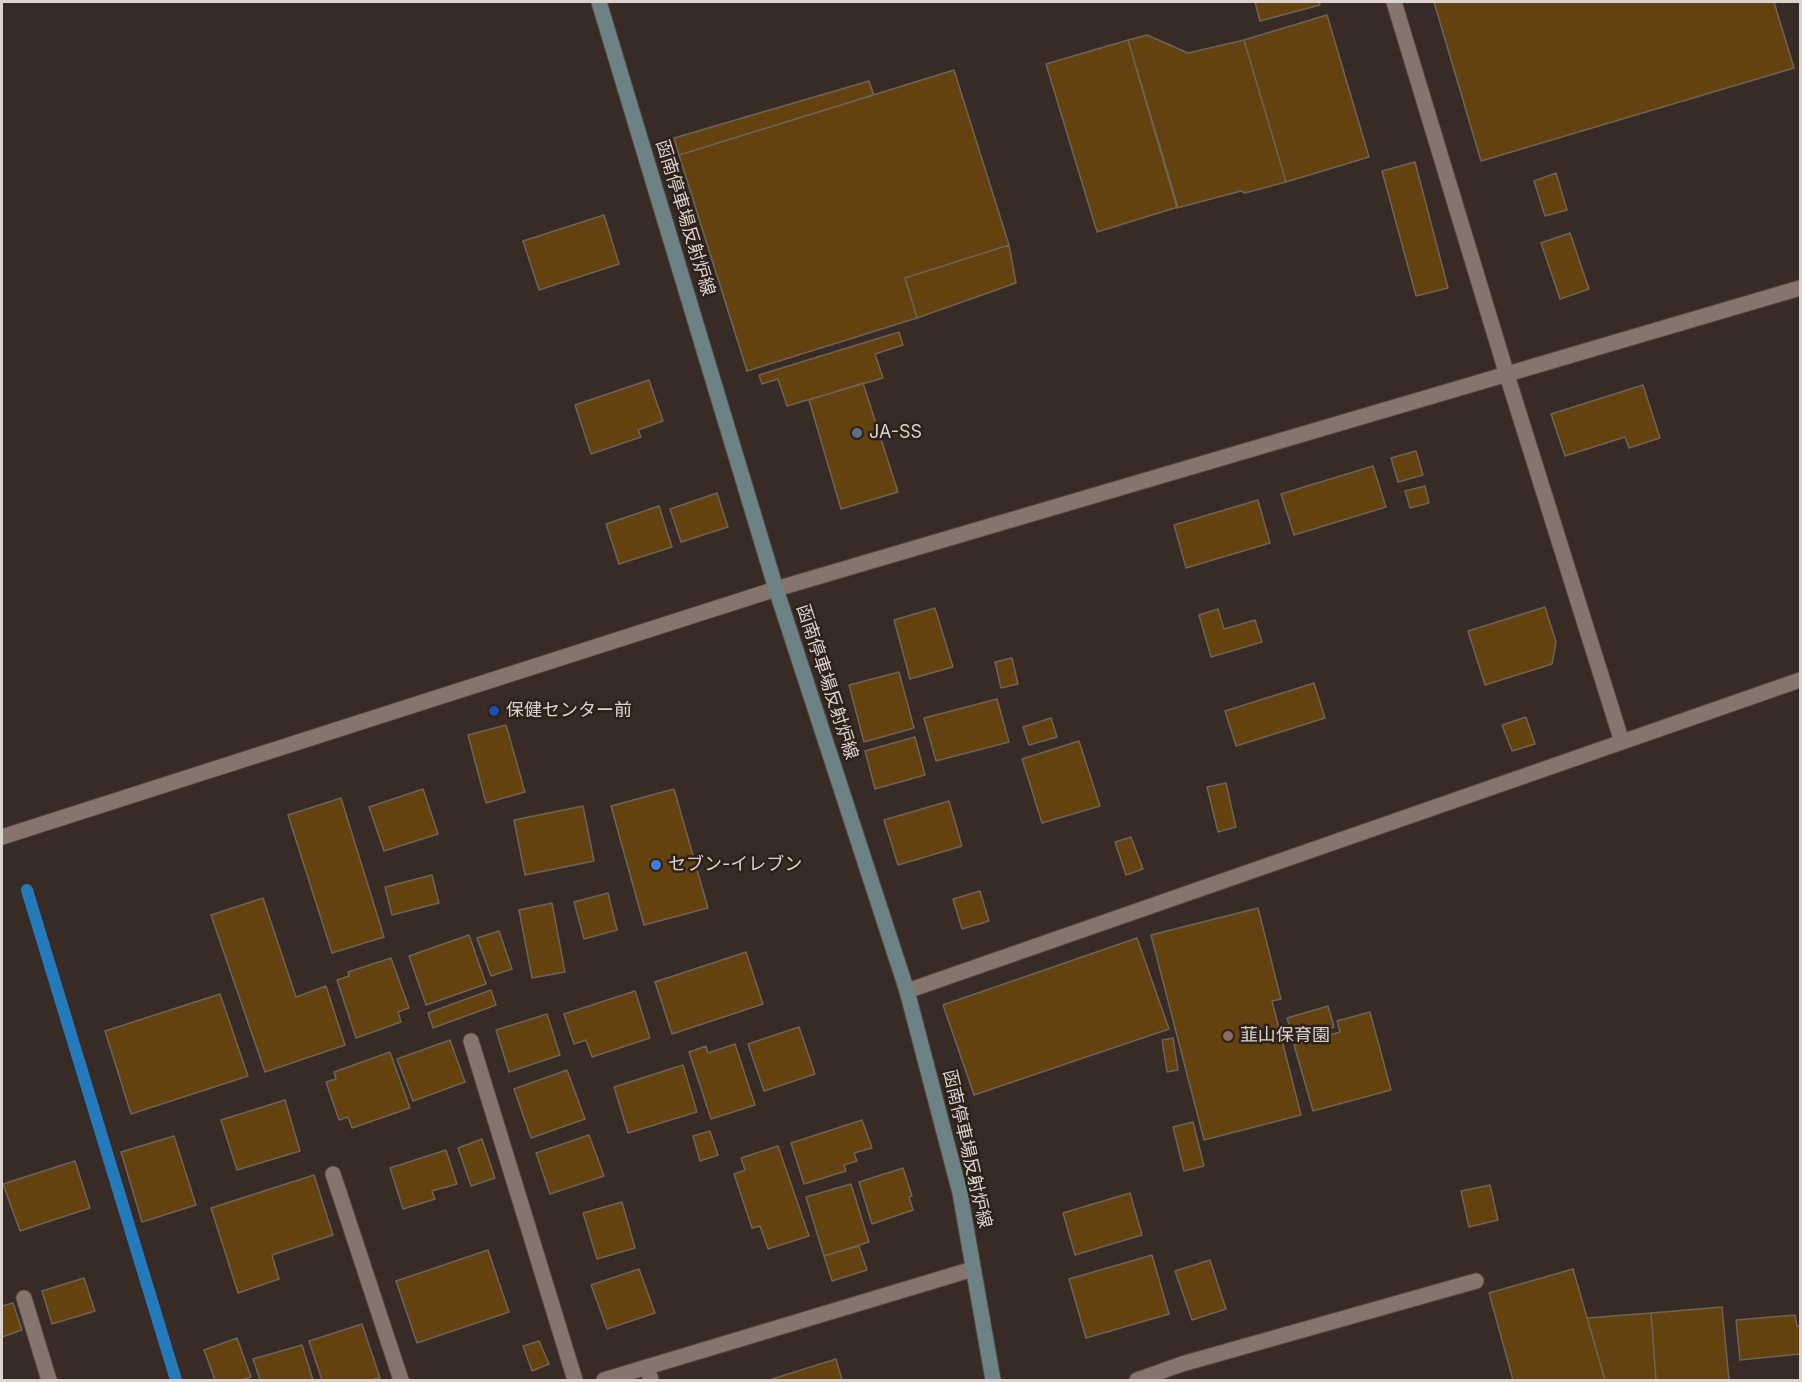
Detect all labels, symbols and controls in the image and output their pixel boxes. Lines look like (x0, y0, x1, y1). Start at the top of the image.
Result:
street label: 函南停車場反射炉線 (651, 137, 719, 299)
place label: JA-SS (869, 422, 922, 444)
marker: JA-SS (850, 426, 864, 440)
street label: 函南停車場反射炉線 (792, 602, 862, 762)
place label: 保健センター前 (506, 700, 632, 722)
marker: 保健センター前 (487, 704, 501, 718)
place label: セブン-イレブン (668, 854, 802, 876)
marker: セブン-イレブン (649, 858, 663, 872)
place label: 韮山保育園 (1240, 1025, 1330, 1047)
marker: 韮山保育園 (1221, 1029, 1235, 1043)
street label: 函南停車場反射炉線 (938, 1068, 996, 1230)

